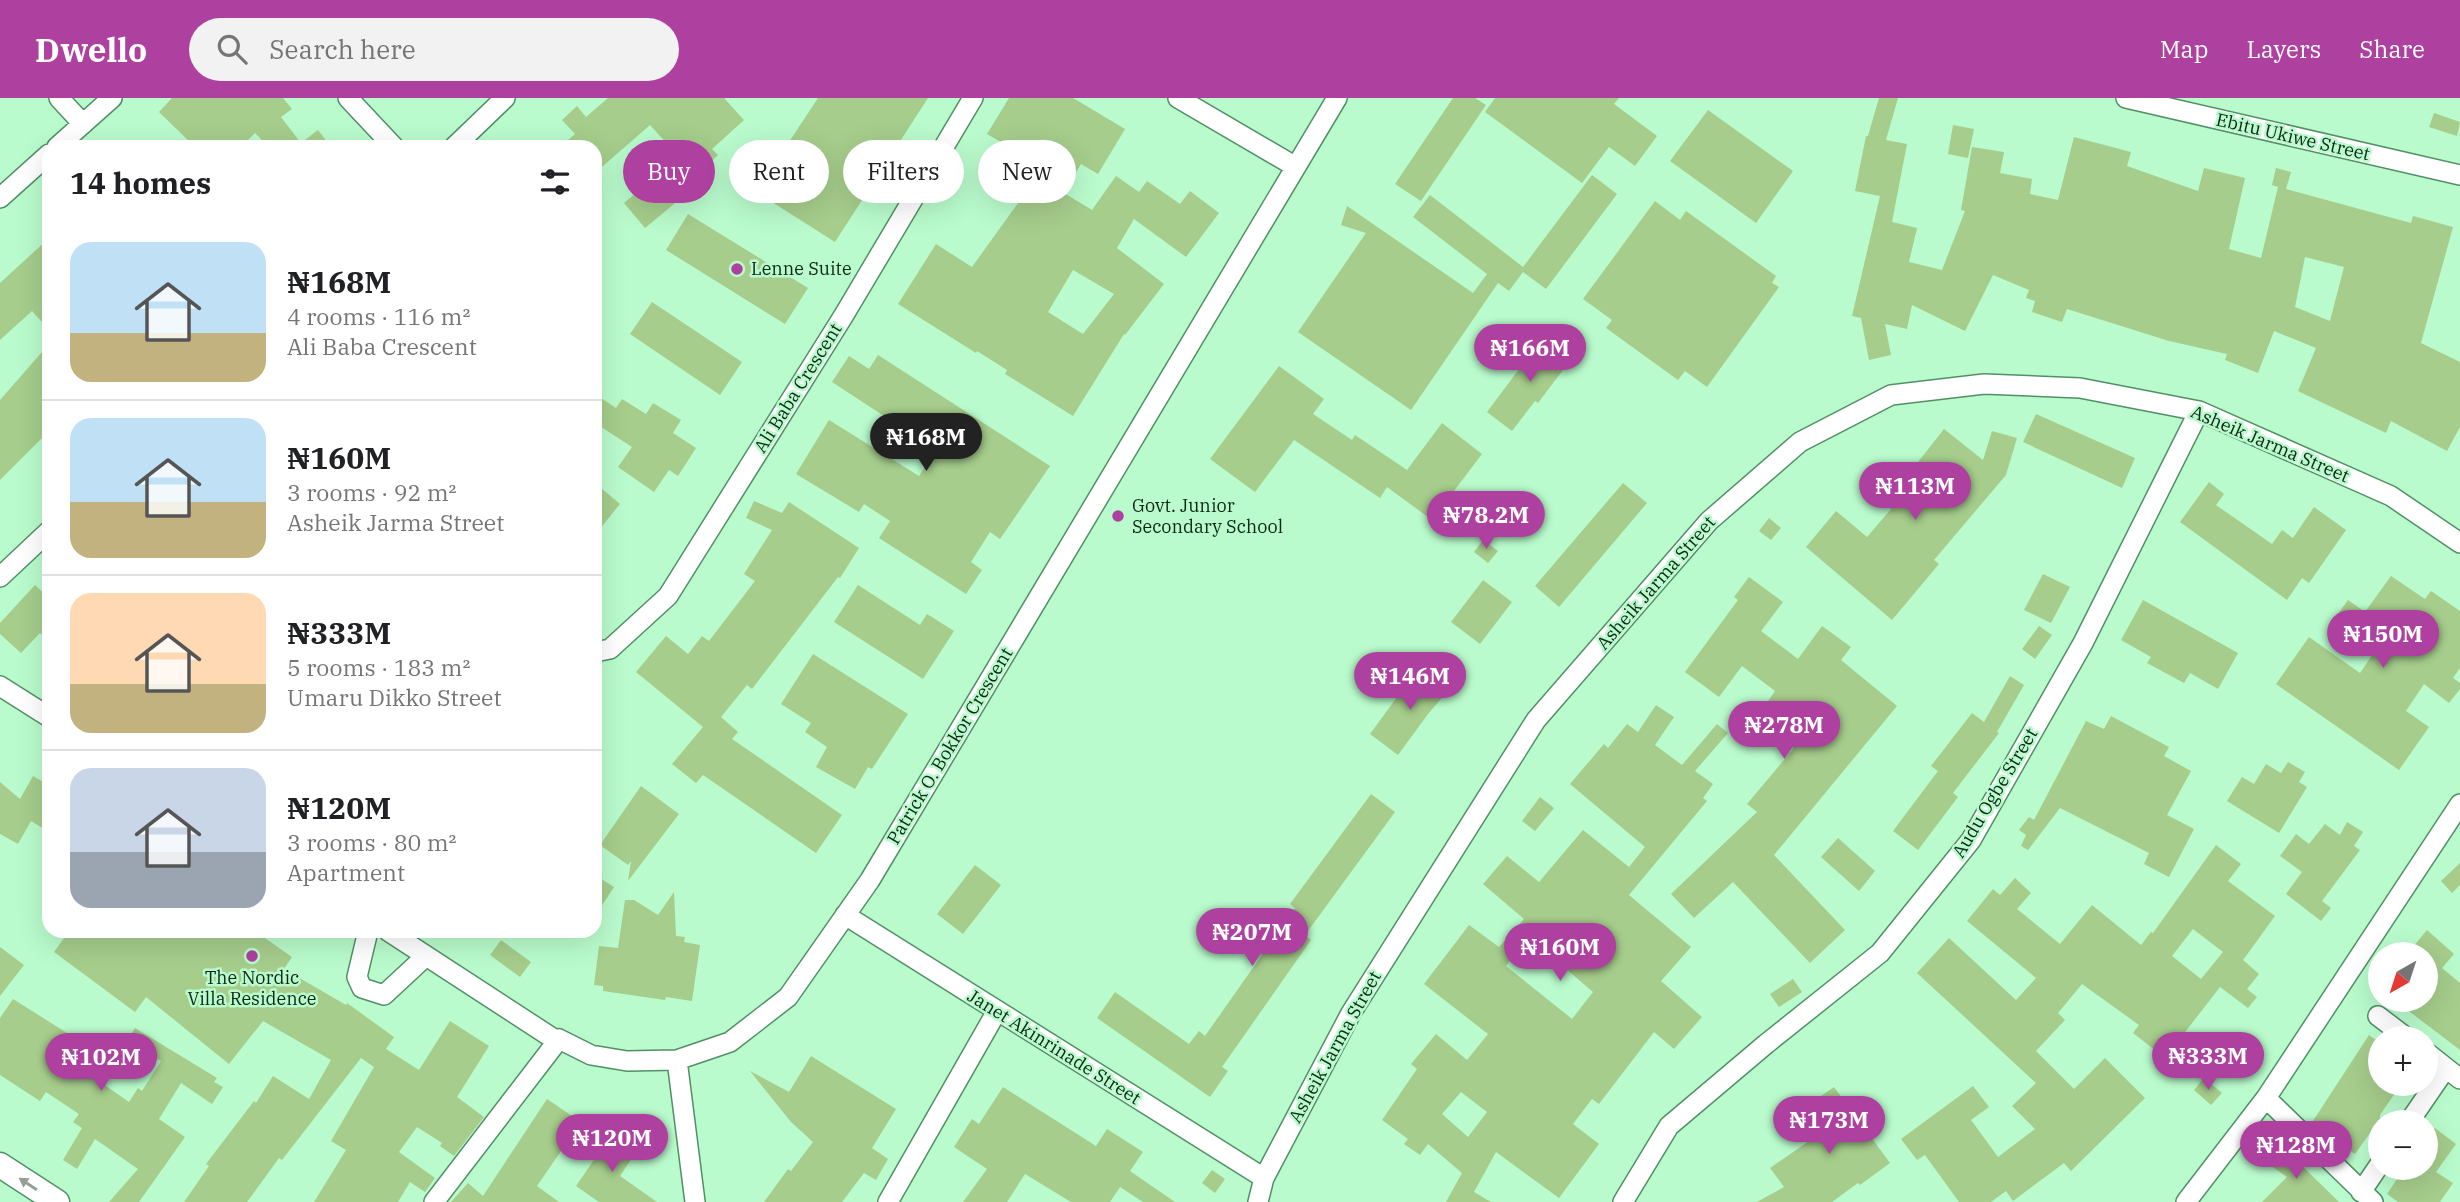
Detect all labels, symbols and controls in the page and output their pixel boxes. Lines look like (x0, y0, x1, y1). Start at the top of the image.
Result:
search box (189, 18, 679, 81)
text: Dwello (35, 28, 147, 71)
icon: search (213, 30, 251, 68)
text: Search here (269, 32, 416, 66)
text: Map (2160, 33, 2208, 65)
text: Layers (2246, 33, 2321, 65)
text: Share (2359, 33, 2425, 65)
street label: Ebitu Ukiwe Street (2214, 108, 2372, 165)
chip: Buy (623, 140, 715, 203)
chip: Rent (729, 140, 829, 203)
chip: Filters (843, 140, 964, 203)
chip: New (978, 140, 1076, 203)
text: 14 homes (70, 163, 211, 202)
icon: filters (536, 163, 574, 201)
place label: Lenne Suite (751, 257, 852, 280)
marker: Lenne Suite (729, 261, 745, 277)
text: ₦168M (287, 262, 391, 301)
icon: home (126, 270, 210, 354)
text: 4 rooms · 116 m² (287, 301, 470, 331)
street label: Ali Baba Crescent (748, 319, 847, 457)
pin: ₦166M (1481, 324, 1579, 384)
text: Ali Baba Crescent (287, 331, 477, 361)
text: ₦166M (1490, 332, 1570, 362)
street label: Asheik Jarma Street (2187, 400, 2353, 487)
pin: ₦168M (877, 414, 975, 473)
text: ₦168M (886, 421, 966, 451)
text: ₦160M (287, 438, 391, 477)
icon: home (126, 446, 210, 530)
pin: ₦113M (1866, 462, 1964, 522)
text: ₦113M (1875, 470, 1955, 500)
text: 3 rooms · 92 m² (287, 477, 457, 507)
pin: ₦78.2M (1429, 491, 1543, 551)
place label: Govt. Junior Secondary School (1132, 494, 1283, 538)
text: ₦78.2M (1443, 499, 1529, 529)
text: Asheik Jarma Street (287, 507, 504, 537)
marker: Govt. Junior Secondary School (1110, 508, 1126, 524)
street label: Asheik Jarma Street (1591, 511, 1720, 654)
pin: ₦150M (2334, 610, 2432, 670)
text: ₦333M (287, 613, 391, 652)
text: ₦150M (2343, 618, 2423, 648)
icon: home (126, 621, 210, 705)
street label: Patrick O. Bokkor Crescent (882, 643, 1018, 848)
text: 5 rooms · 183 m² (287, 652, 470, 682)
pin: ₦146M (1361, 652, 1459, 712)
text: ₦146M (1370, 660, 1450, 690)
text: Umaru Dikko Street (287, 682, 502, 712)
pin: ₦278M (1735, 702, 1833, 761)
text: ₦278M (1744, 709, 1824, 739)
street label: Audu Ogbe Street (1947, 724, 2042, 862)
text: ₦120M (287, 788, 391, 827)
icon: home (126, 796, 210, 880)
text: 3 rooms · 80 m² (287, 827, 457, 857)
text: Apartment (287, 857, 405, 887)
pin: ₦207M (1203, 908, 1301, 968)
text: ₦207M (1212, 916, 1292, 946)
pin: ₦160M (1511, 924, 1609, 983)
text: ₦160M (1520, 931, 1600, 961)
north arrow (2368, 942, 2438, 1012)
map controls (2368, 942, 2438, 1180)
marker: The Nordic Villa Residence (244, 948, 260, 964)
place label: The Nordic Villa Residence (188, 966, 316, 1010)
street label: Asheik Jarma Street (1283, 967, 1386, 1127)
street label: Janet Akinrinade Street (963, 984, 1145, 1109)
button: + (2368, 1026, 2438, 1096)
pin: ₦333M (2159, 1032, 2257, 1092)
pin: ₦102M (52, 1034, 150, 1093)
text: ₦333M (2168, 1040, 2248, 1070)
text: ₦102M (61, 1041, 141, 1071)
pin: ₦173M (1780, 1096, 1878, 1156)
text: ₦173M (1789, 1104, 1869, 1134)
button: − (2368, 1110, 2438, 1180)
pin: ₦120M (563, 1114, 661, 1174)
text: ₦120M (572, 1122, 652, 1152)
pin: ₦128M (2247, 1122, 2345, 1181)
text: ₦128M (2256, 1129, 2336, 1159)
one-way arrow (19, 1177, 38, 1190)

